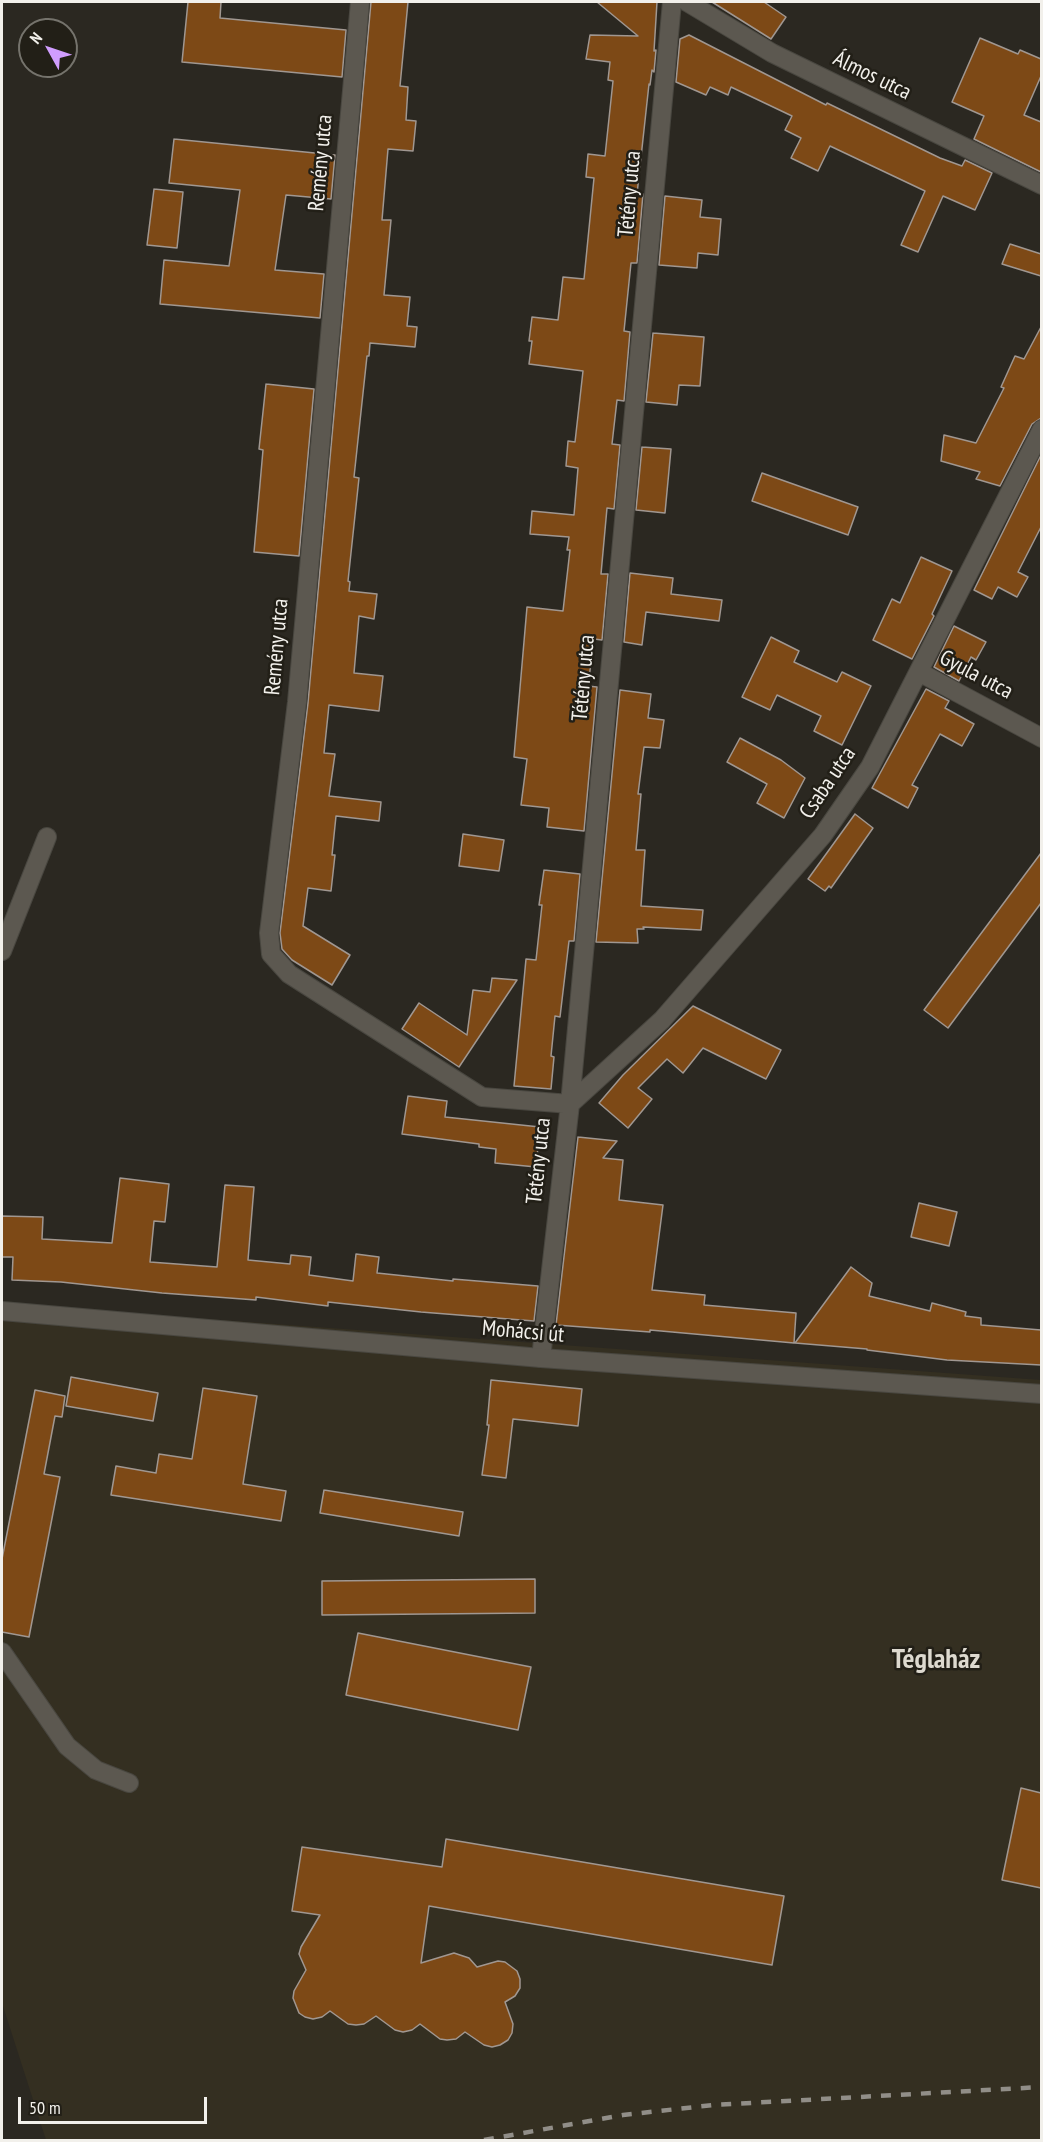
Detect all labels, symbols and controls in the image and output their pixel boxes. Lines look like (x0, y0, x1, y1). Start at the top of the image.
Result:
north arrow (18, 18, 78, 78)
text: N (25, 28, 46, 47)
street label: Álmos utca (829, 46, 915, 106)
street label: Remény utca (304, 114, 338, 212)
street label: Tétény utca (613, 150, 647, 238)
street label: Remény utca (260, 598, 294, 696)
street label: Tétény utca (567, 634, 601, 722)
street label: Gyula utca (935, 645, 1017, 705)
street label: Csaba utca (794, 742, 862, 824)
street label: Tétény utca (521, 1117, 557, 1205)
street label: Mohácsi út (481, 1315, 565, 1349)
district label: Téglaház (892, 1643, 980, 1677)
scale bar (21, 2085, 210, 2123)
text: 50 m (29, 2096, 61, 2119)

